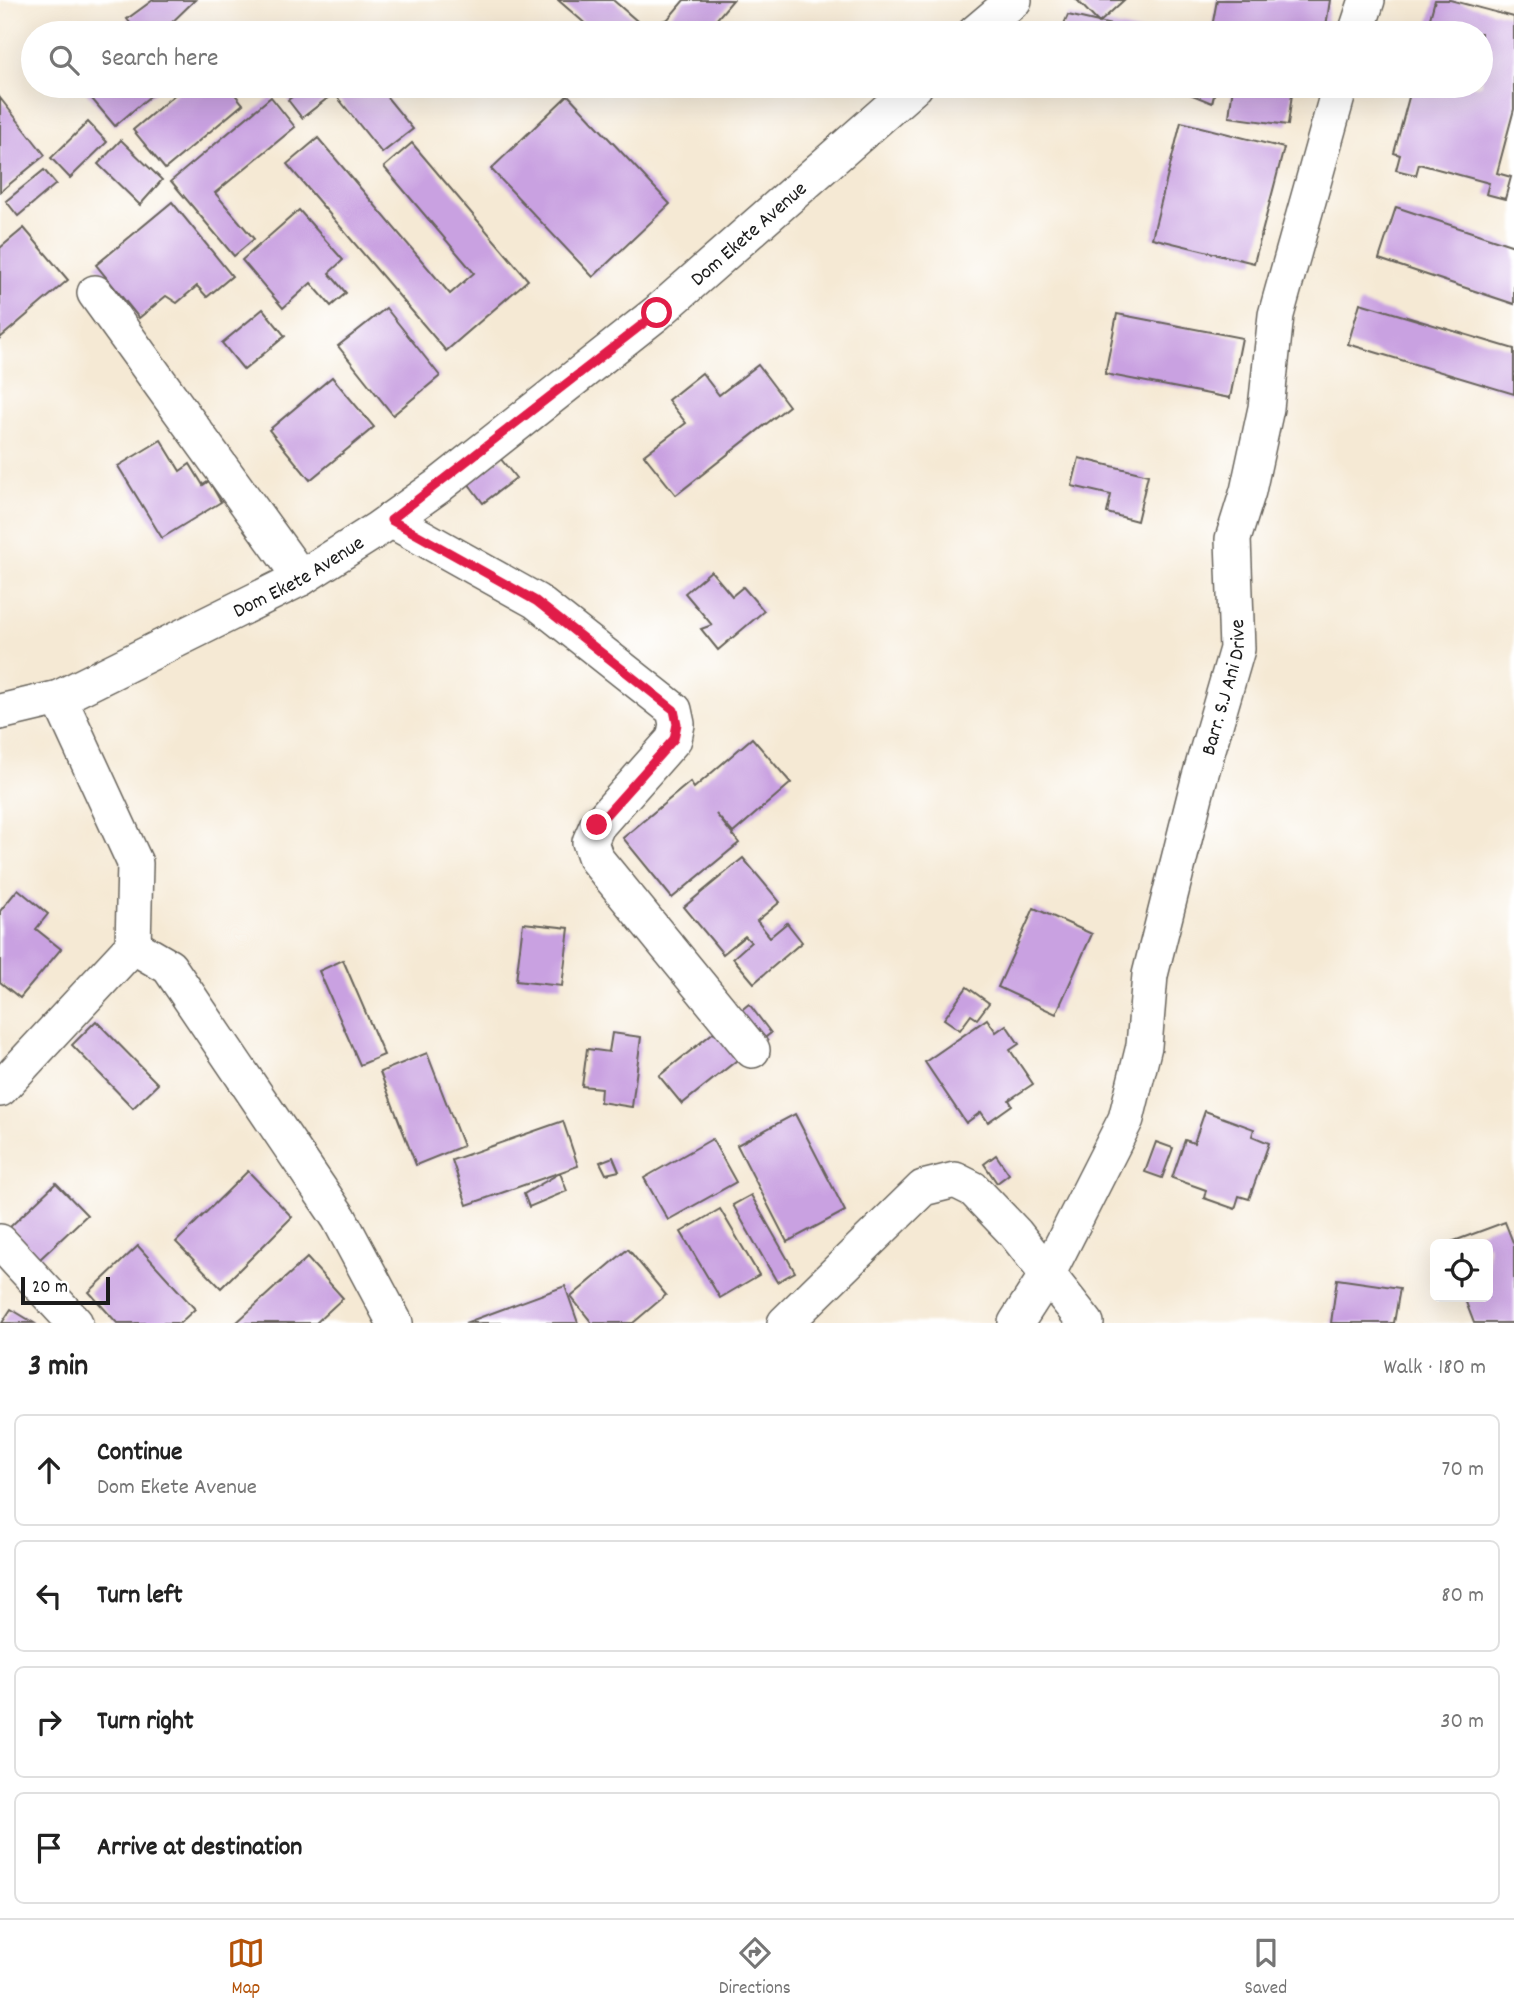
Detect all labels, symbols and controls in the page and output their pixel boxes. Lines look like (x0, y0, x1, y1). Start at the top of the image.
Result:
search box (21, 21, 1493, 98)
icon: search (45, 41, 83, 79)
text: Search here (101, 41, 219, 78)
street label: Dom Ekete Avenue (685, 176, 815, 295)
route start (641, 297, 672, 328)
street label: Dom Ekete Avenue (229, 530, 371, 627)
street label: Barr. S.J Ani Drive (1195, 619, 1255, 759)
route end (581, 809, 612, 840)
map controls (1430, 1239, 1493, 1302)
button: locate (1430, 1239, 1493, 1302)
scale bar (21, 1274, 110, 1306)
text: 20 m (32, 1275, 68, 1302)
text: 3 min (28, 1347, 88, 1390)
text: Walk · 180 m (1383, 1352, 1486, 1385)
text: Continue (97, 1435, 182, 1472)
icon: ahead (30, 1451, 68, 1489)
text: 70 m (1442, 1454, 1484, 1487)
text: Dom Ekete Avenue (97, 1472, 257, 1505)
icon: left (30, 1577, 68, 1615)
text: Turn left (97, 1578, 183, 1615)
text: 80 m (1441, 1580, 1484, 1613)
icon: right (30, 1703, 68, 1741)
text: Turn right (97, 1704, 194, 1741)
text: 30 m (1440, 1706, 1484, 1739)
icon: arrive (30, 1829, 68, 1867)
text: Arrive at destination (97, 1830, 302, 1867)
tab: Map (227, 1934, 265, 2003)
tab: Directions (719, 1934, 791, 2003)
tab: Saved (1245, 1934, 1287, 2003)

